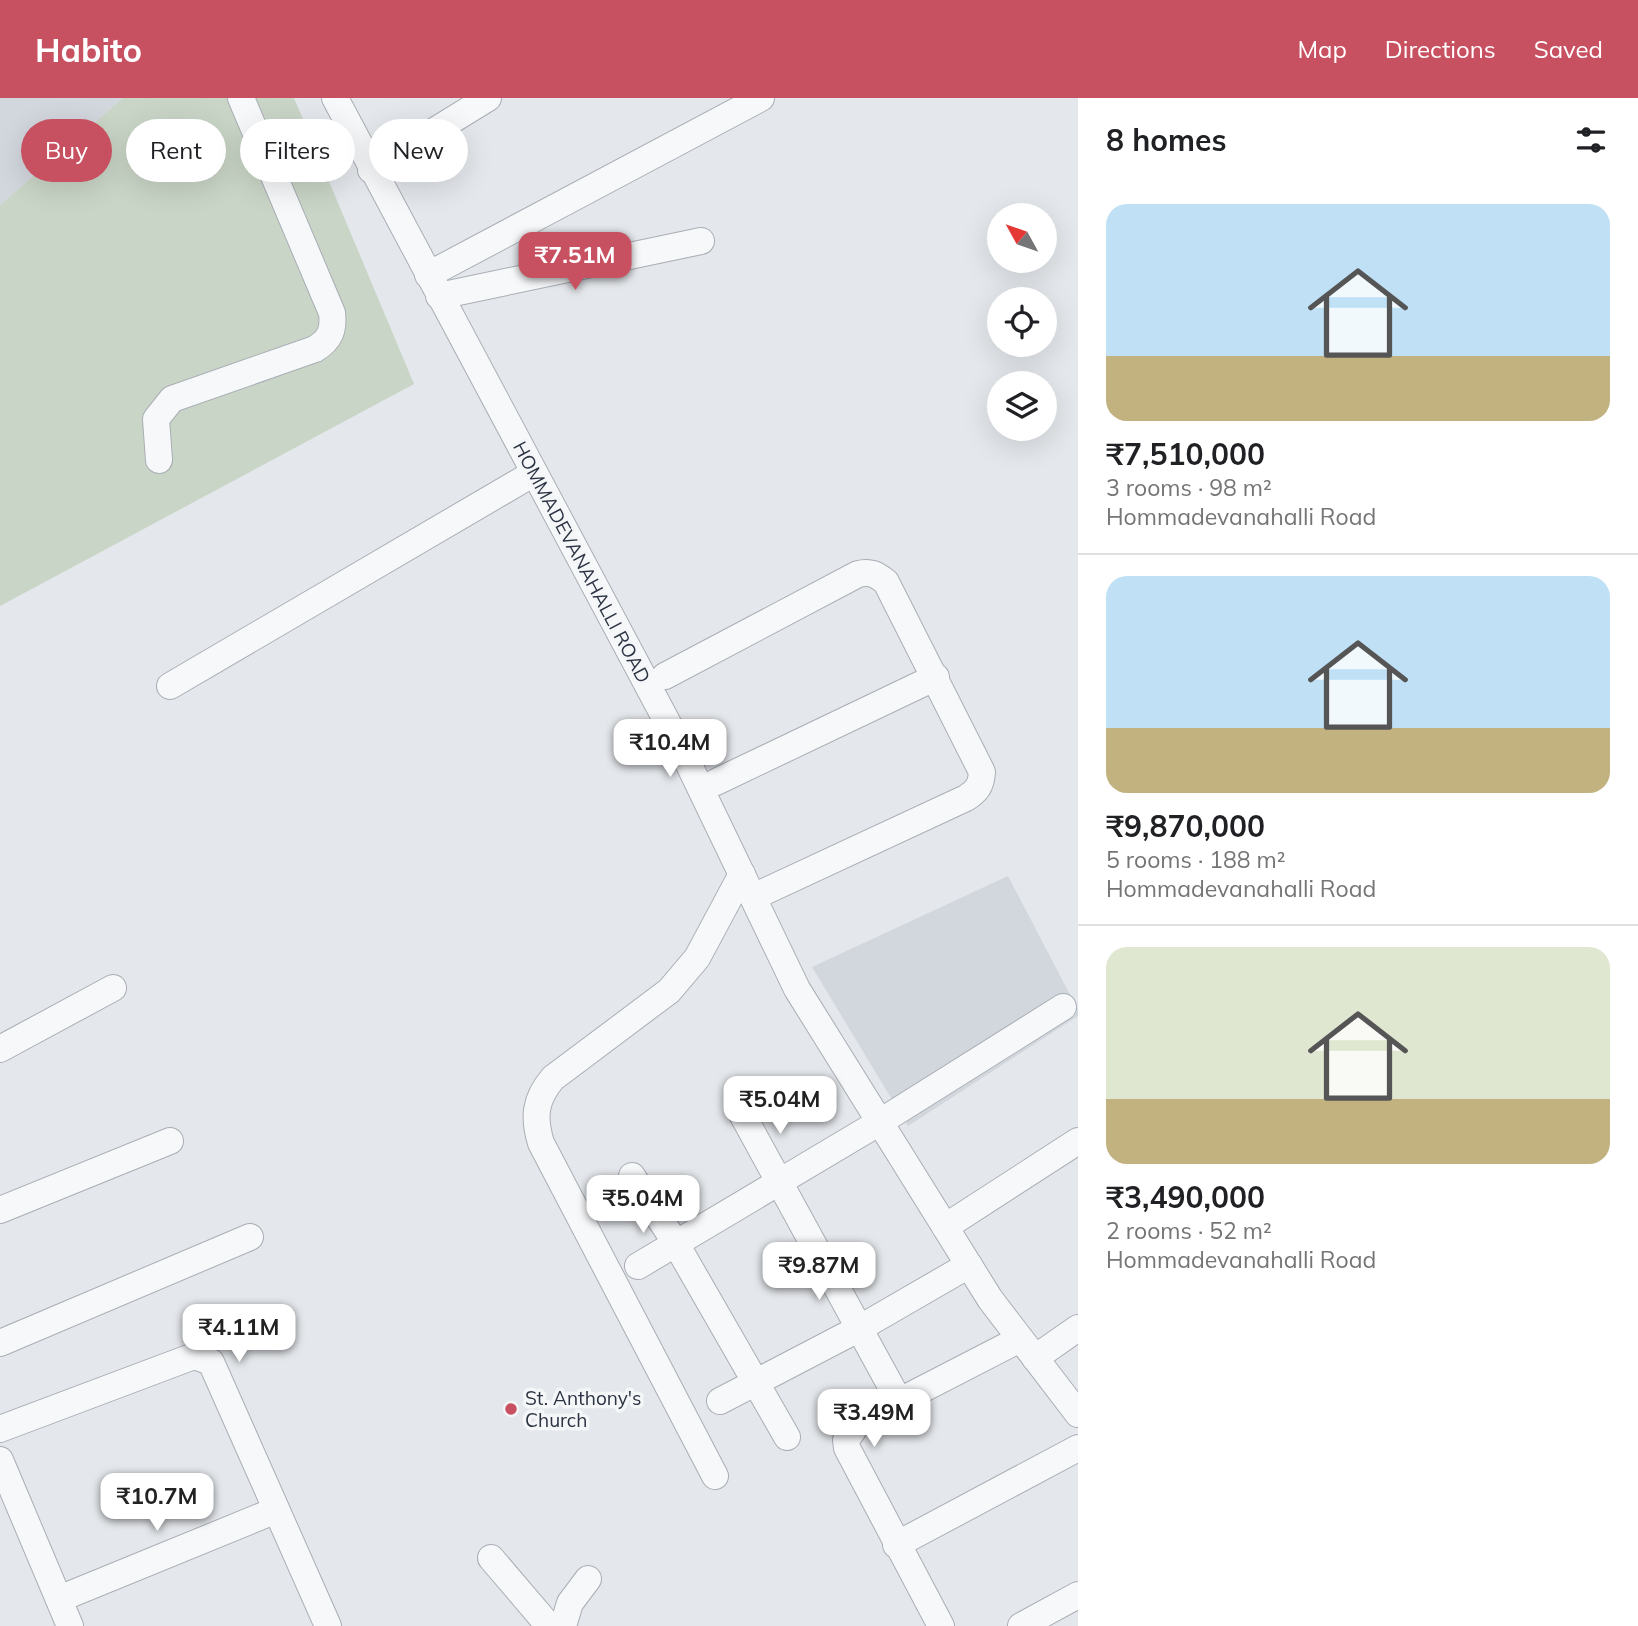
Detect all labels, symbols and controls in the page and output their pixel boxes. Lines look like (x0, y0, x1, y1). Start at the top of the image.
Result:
text: Habito (35, 29, 142, 70)
text: Map (1297, 34, 1347, 64)
text: Directions (1385, 34, 1496, 64)
text: Saved (1534, 34, 1603, 64)
chip: Buy (21, 119, 112, 182)
chip: Rent (126, 119, 226, 182)
chip: Filters (240, 119, 355, 182)
chip: New (369, 119, 468, 182)
text: 8 homes (1106, 121, 1227, 159)
icon: filters (1572, 121, 1610, 159)
north arrow (987, 203, 1057, 273)
map controls (987, 203, 1057, 441)
pin: ₹7.51M (518, 232, 632, 292)
text: ₹7.51M (535, 240, 615, 269)
icon: home (1295, 250, 1421, 376)
button: locate (987, 287, 1057, 357)
button: layers (987, 371, 1057, 441)
text: ₹7,510,000 (1106, 435, 1265, 473)
street label: HOMMADEVANAHALLI ROAD (508, 437, 656, 687)
text: 3 rooms · 98 m² (1106, 473, 1272, 502)
text: Hommadevanahalli Road (1106, 502, 1376, 531)
icon: home (1295, 622, 1421, 748)
pin: ₹10.4M (613, 720, 727, 779)
text: ₹10.4M (630, 727, 710, 756)
text: ₹9,870,000 (1106, 807, 1265, 845)
text: 5 rooms · 188 m² (1106, 845, 1286, 874)
text: Hommadevanahalli Road (1106, 874, 1376, 903)
icon: home (1295, 993, 1421, 1119)
pin: ₹5.04M (723, 1076, 837, 1136)
text: ₹5.04M (740, 1084, 820, 1113)
pin: ₹5.04M (586, 1176, 700, 1235)
text: ₹3,490,000 (1106, 1178, 1265, 1216)
text: ₹5.04M (603, 1183, 683, 1212)
text: 2 rooms · 52 m² (1106, 1216, 1272, 1245)
pin: ₹9.87M (762, 1242, 876, 1302)
text: Hommadevanahalli Road (1106, 1245, 1376, 1274)
text: ₹9.87M (779, 1250, 859, 1279)
pin: ₹4.11M (182, 1304, 296, 1364)
text: ₹4.11M (199, 1312, 279, 1341)
place label: St. Anthony's Church (525, 1386, 642, 1432)
pin: ₹3.49M (817, 1390, 931, 1449)
text: ₹3.49M (834, 1397, 914, 1426)
marker: St. Anthony's Church (503, 1401, 519, 1417)
pin: ₹10.7M (100, 1474, 214, 1533)
text: ₹10.7M (117, 1481, 197, 1510)

